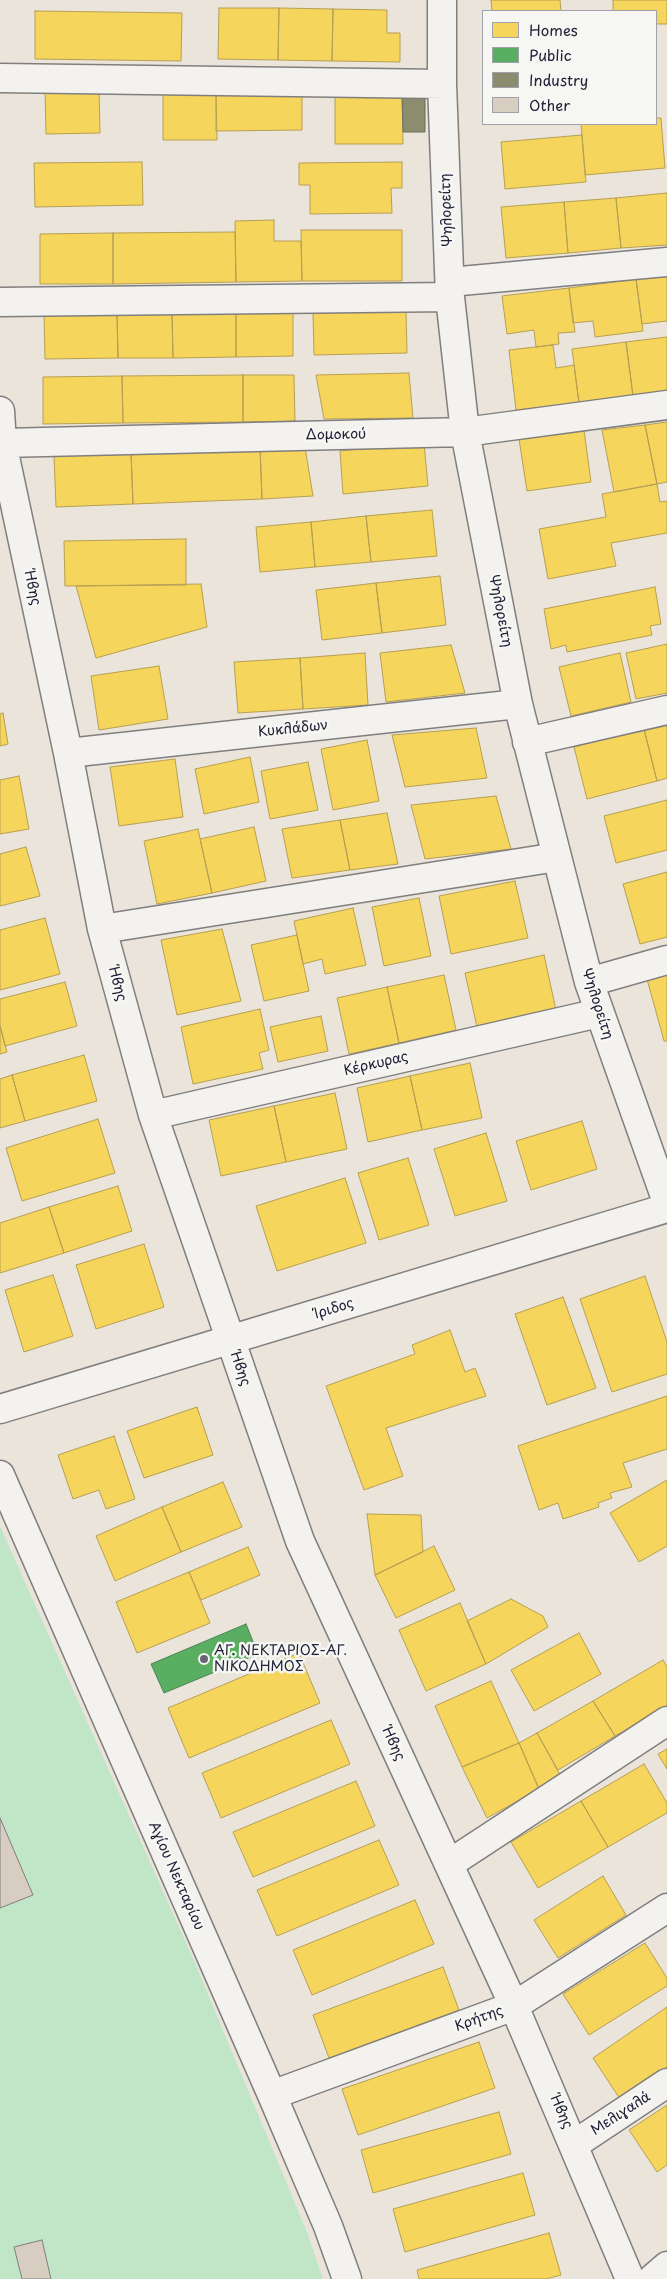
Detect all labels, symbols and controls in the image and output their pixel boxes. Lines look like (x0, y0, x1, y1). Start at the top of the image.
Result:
legend (482, 10, 657, 125)
text: Homes (529, 18, 578, 41)
text: Public (529, 43, 572, 66)
text: Industry (529, 68, 588, 91)
text: Other (529, 93, 570, 116)
street label: Ψηλορείτη (437, 173, 457, 247)
street label: Δομοκού (306, 426, 366, 444)
street label: Ήβης (20, 569, 44, 607)
street label: Ψηλορείτη (485, 573, 515, 649)
street label: Κυκλάδων (257, 717, 329, 741)
street label: Ήβης (104, 965, 130, 1003)
street label: Ψηλορείτη (578, 966, 616, 1042)
street label: Κέρκυρας (342, 1048, 410, 1080)
street label: Ίριδος (312, 1295, 356, 1323)
street label: Ήβης (226, 1350, 254, 1388)
place label: ΑΓ. ΝΕΚΤΑΡΙΟΣ-ΑΓ. ΝΙΚΟΔΗΜΟΣ (214, 1643, 347, 1675)
marker: ΑΓ. ΝΕΚΤΑΡΙΟΣ-ΑΓ. ΝΙΚΟΔΗΜΟΣ (198, 1653, 210, 1665)
street label: Ήβης (378, 1724, 408, 1764)
street label: Αγίου Νεκταρίου (145, 1819, 207, 1933)
street label: Κρήτης (452, 2003, 506, 2035)
street label: Μελιγαλά (588, 2089, 654, 2139)
street label: Ήβης (546, 2092, 576, 2132)

